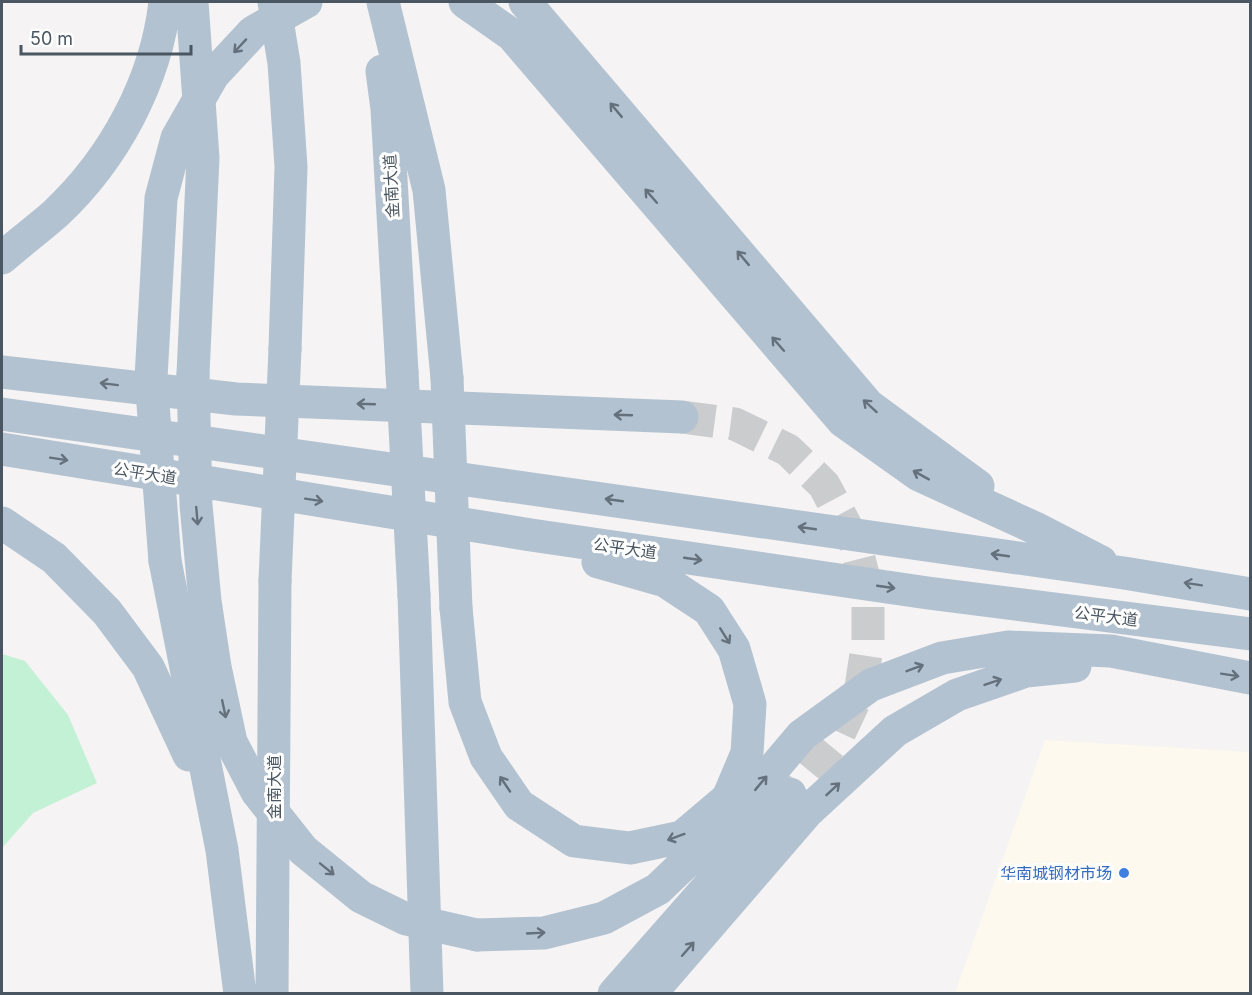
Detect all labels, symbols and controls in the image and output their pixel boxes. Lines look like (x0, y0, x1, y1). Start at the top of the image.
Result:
scale bar (21, 18, 190, 56)
text: 50 m (30, 28, 73, 49)
one-way arrow (233, 38, 248, 53)
one-way arrow (610, 102, 623, 118)
street label: 金南大道 (379, 154, 403, 218)
one-way arrow (644, 189, 658, 204)
one-way arrow (736, 250, 749, 266)
one-way arrow (771, 337, 785, 352)
one-way arrow (99, 378, 119, 389)
one-way arrow (356, 399, 376, 410)
one-way arrow (863, 399, 878, 413)
one-way arrow (614, 409, 634, 421)
one-way arrow (49, 453, 69, 464)
street label: 公平大道 (112, 458, 178, 488)
one-way arrow (912, 468, 929, 480)
one-way arrow (304, 494, 323, 505)
one-way arrow (604, 494, 624, 505)
one-way arrow (192, 506, 203, 526)
one-way arrow (797, 522, 817, 533)
street label: 公平大道 (592, 534, 658, 562)
one-way arrow (990, 550, 1010, 561)
one-way arrow (683, 553, 703, 564)
one-way arrow (1183, 579, 1203, 590)
one-way arrow (876, 582, 896, 593)
street label: 公平大道 (1073, 602, 1139, 630)
one-way arrow (719, 627, 732, 644)
one-way arrow (905, 662, 923, 673)
one-way arrow (1220, 669, 1240, 680)
one-way arrow (983, 676, 1002, 687)
one-way arrow (219, 699, 230, 719)
street label: 金南大道 (264, 755, 284, 819)
one-way arrow (754, 776, 768, 791)
one-way arrow (499, 777, 511, 793)
one-way arrow (825, 782, 840, 796)
one-way arrow (667, 832, 686, 843)
one-way arrow (319, 863, 335, 876)
place label: 华南城钢材市场 (1000, 863, 1112, 883)
marker: 华南城钢材市场 (1117, 866, 1131, 880)
one-way arrow (525, 927, 545, 938)
one-way arrow (681, 942, 695, 957)

